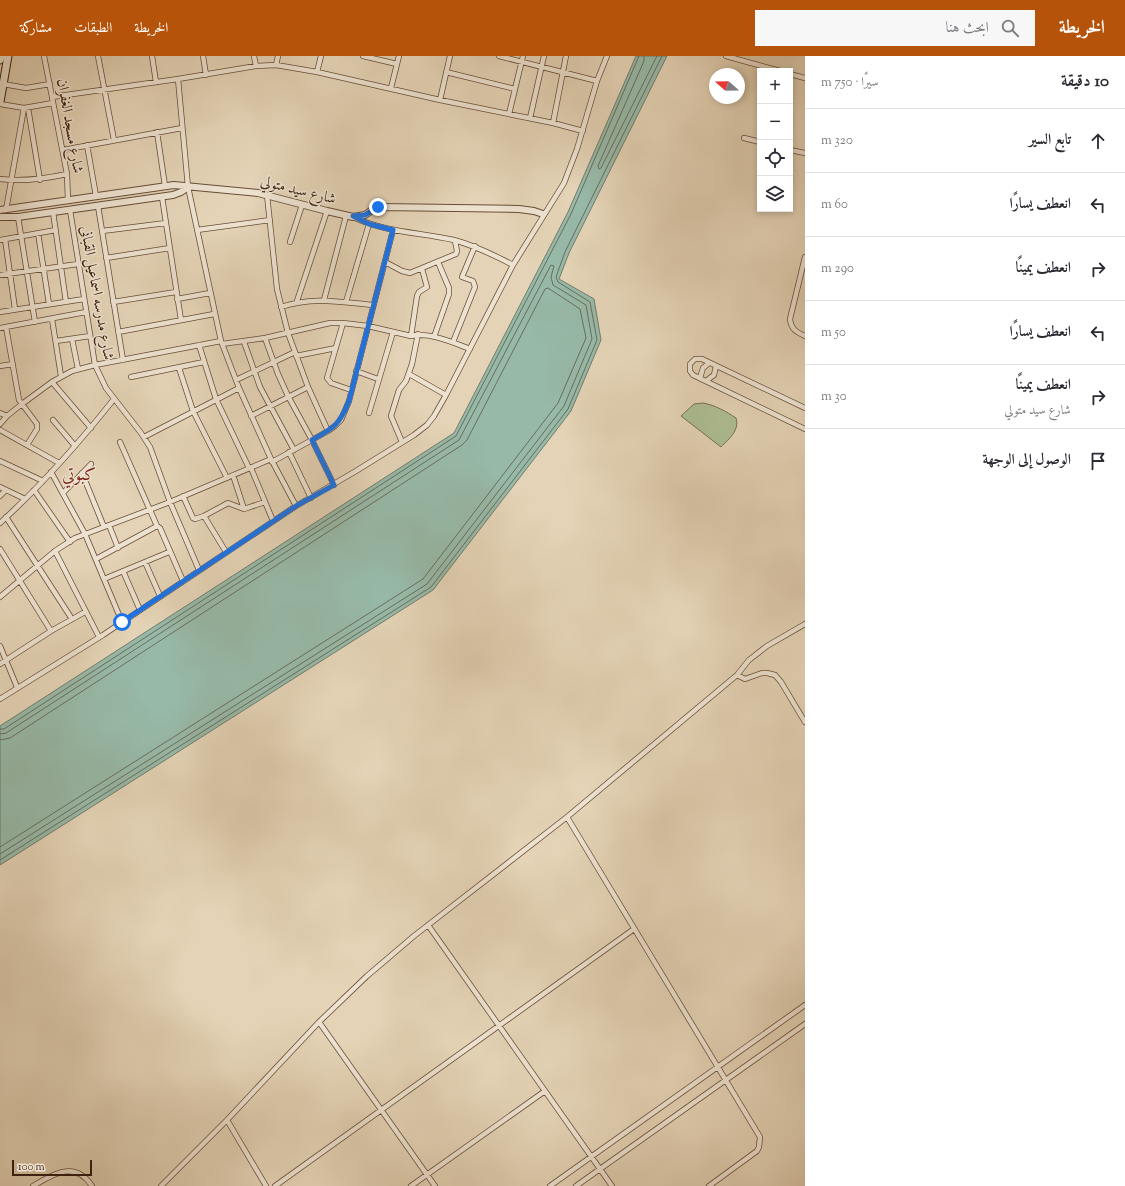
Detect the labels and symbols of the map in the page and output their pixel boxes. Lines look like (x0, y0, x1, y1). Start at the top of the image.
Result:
north arrow (709, 68, 745, 104)
street label: شارع مسجد الغفران (49, 77, 88, 175)
street label: شارع سيد متولي (258, 171, 338, 211)
route end (369, 198, 387, 216)
street label: شارع مدرسه اسماعيل القبانى (73, 224, 118, 362)
district label: كبوتي (62, 464, 96, 489)
route start (113, 613, 131, 631)
scale bar (12, 1158, 92, 1177)

